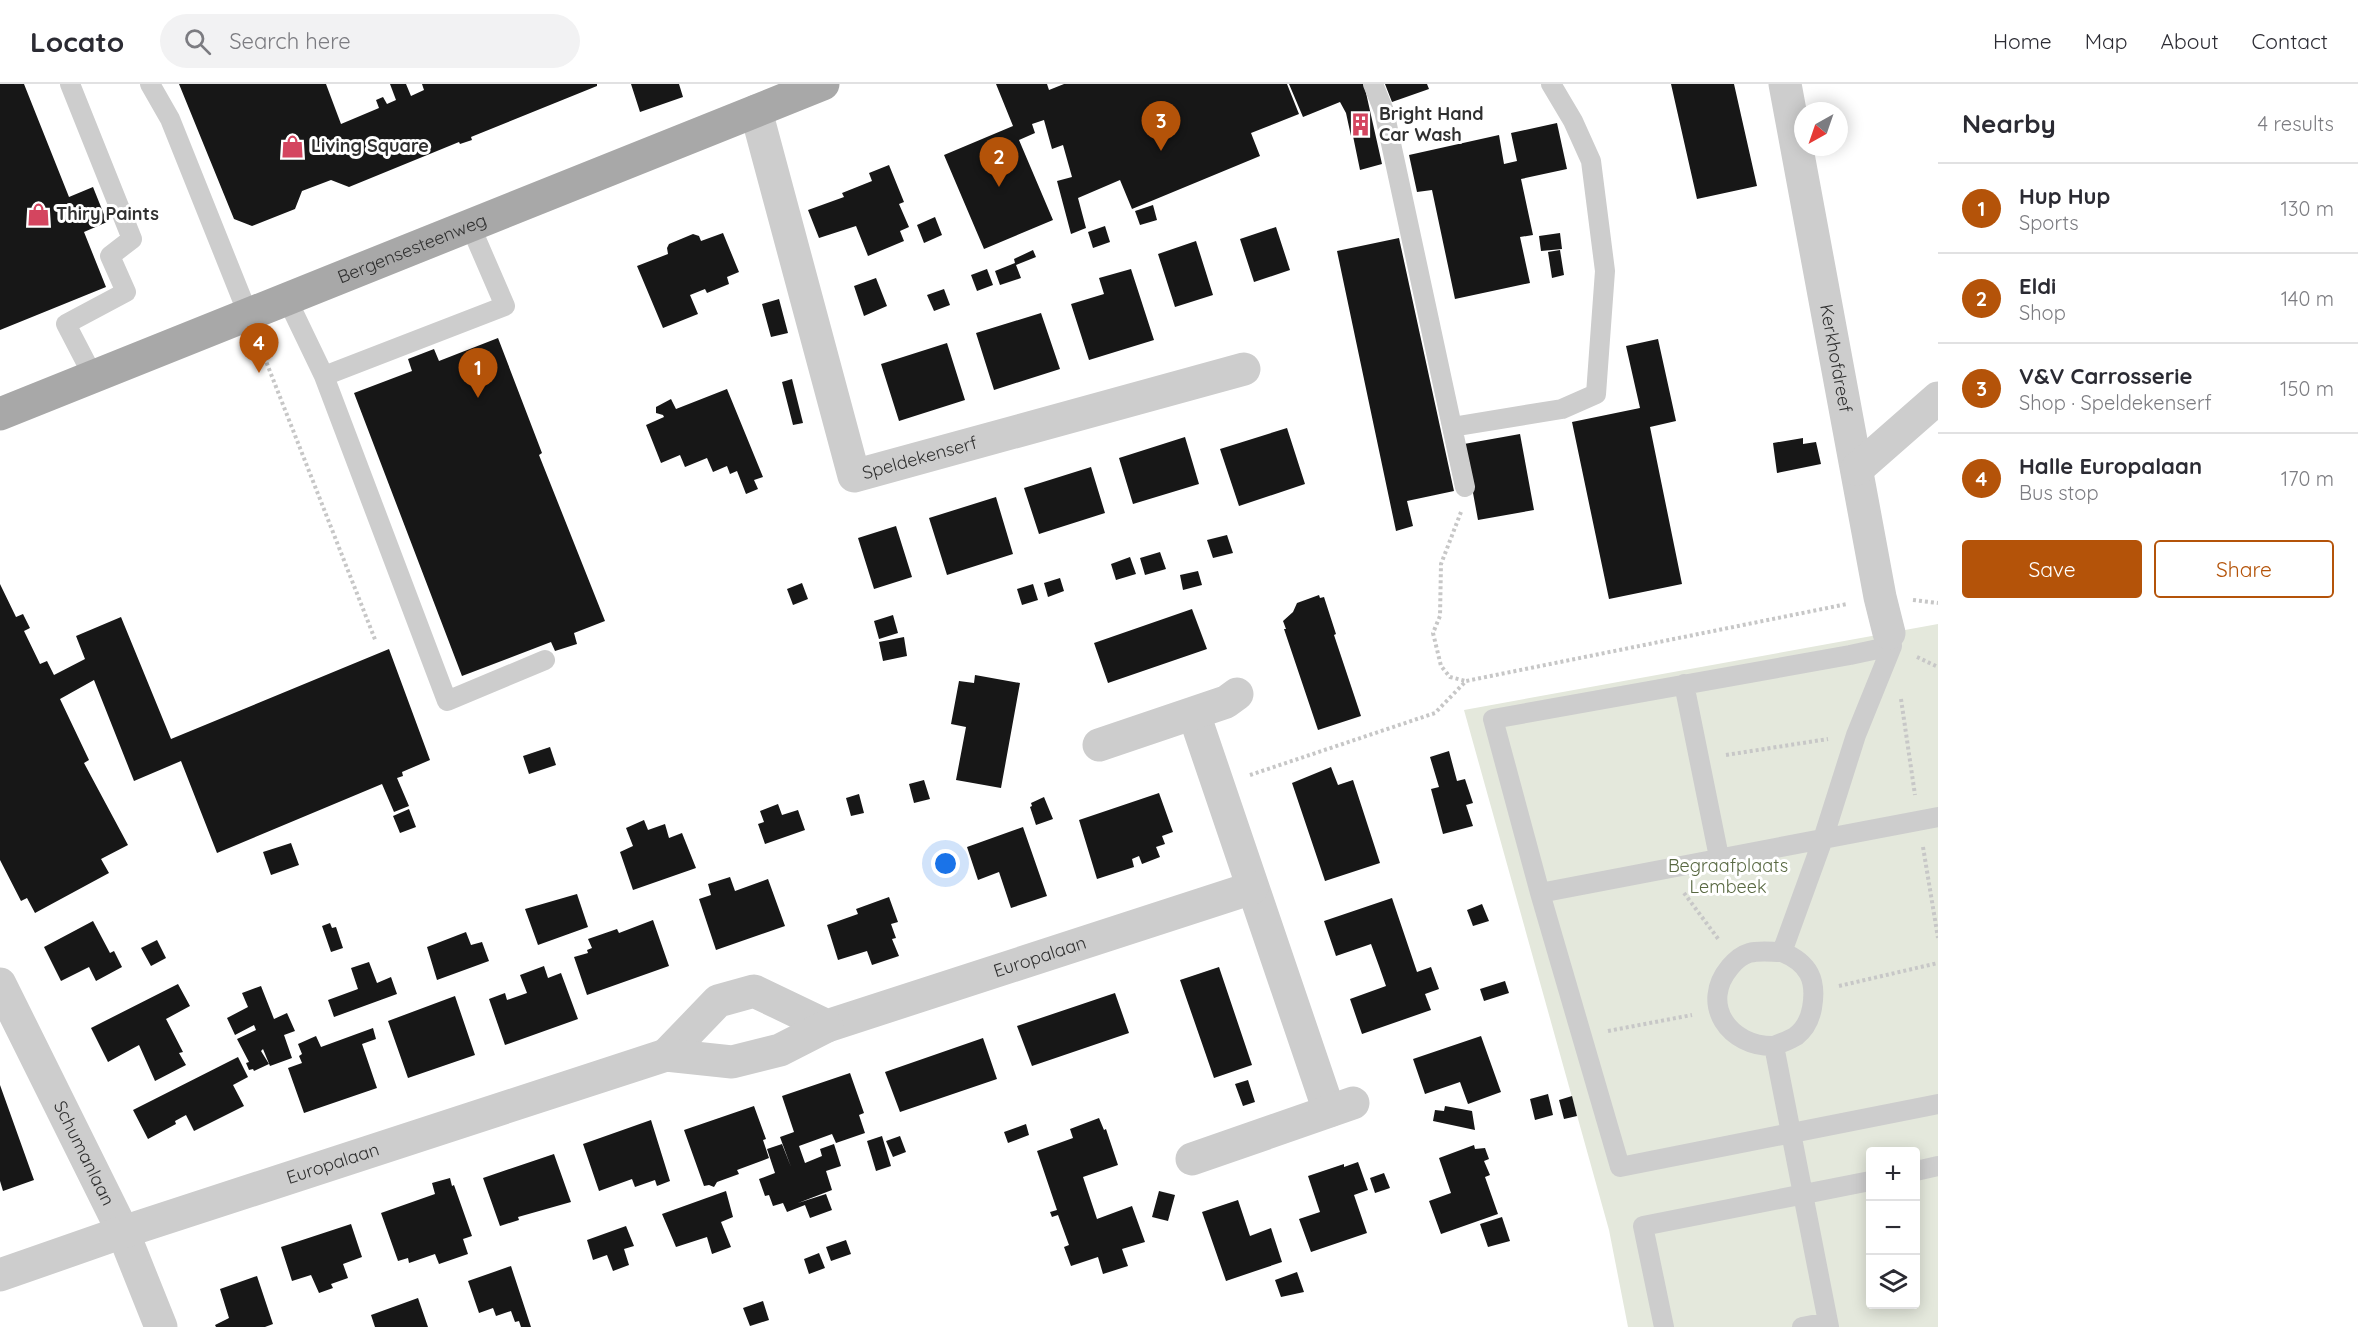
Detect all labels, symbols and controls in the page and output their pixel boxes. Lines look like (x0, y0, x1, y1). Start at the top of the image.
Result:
search box (160, 14, 580, 68)
text: Locato (30, 24, 124, 59)
icon: search (181, 25, 214, 58)
text: Search here (229, 27, 351, 55)
text: Home (1993, 28, 2052, 54)
text: Map (2085, 28, 2128, 54)
text: About (2161, 28, 2219, 54)
text: Contact (2252, 28, 2328, 54)
pin: 3 (1142, 101, 1180, 151)
place label: Bright Hand Car Wash (1379, 102, 1484, 146)
north arrow (1794, 102, 1848, 156)
text: Nearby (1962, 107, 2056, 140)
building icon: Bright Hand Car Wash (1348, 111, 1374, 137)
text: 4 results (2258, 111, 2334, 136)
shop icon: Living Square (280, 133, 306, 159)
place label: Living Square (311, 134, 429, 157)
pin: 2 (980, 138, 1018, 187)
text: Hup Hup (2019, 182, 2110, 210)
text: 1 (1978, 196, 1985, 221)
text: 130 m (2281, 196, 2334, 221)
shop icon: Thiry Paints (25, 201, 51, 227)
place label: Thiry Paints (56, 202, 159, 225)
street label: Bergensesteenweg (334, 208, 490, 289)
text: Sports (2019, 210, 2079, 235)
text: Eldi (2019, 272, 2056, 300)
text: 2 (1976, 286, 1987, 311)
text: 140 m (2281, 286, 2334, 311)
text: Shop (2019, 300, 2066, 325)
street label: Kerkhofdreef (1815, 302, 1858, 415)
pin: 4 (240, 324, 278, 373)
pin: 1 (458, 348, 498, 398)
text: V&V Carrosserie (2019, 362, 2192, 390)
text: 3 (1976, 376, 1987, 401)
text: 150 m (2280, 376, 2334, 401)
text: Shop · Speldekenserf (2019, 390, 2212, 415)
street label: Speldekenserf (860, 431, 980, 484)
text: Halle Europalaan (2019, 452, 2202, 480)
text: 4 (1976, 466, 1987, 491)
text: 170 m (2281, 466, 2334, 491)
text: Bus stop (2019, 480, 2099, 505)
button: Save (1962, 540, 2142, 598)
button: Share (2154, 540, 2334, 598)
your location (931, 849, 960, 878)
park label: Begraafplaats Lembeek (1668, 854, 1788, 898)
street label: Europalaan (990, 931, 1089, 982)
street label: Schumanlaan (49, 1097, 120, 1209)
street label: Europalaan (283, 1137, 382, 1189)
map controls (1866, 1147, 1920, 1309)
button: + (1866, 1147, 1920, 1201)
button: − (1866, 1201, 1920, 1255)
button: layers (1866, 1255, 1920, 1309)

